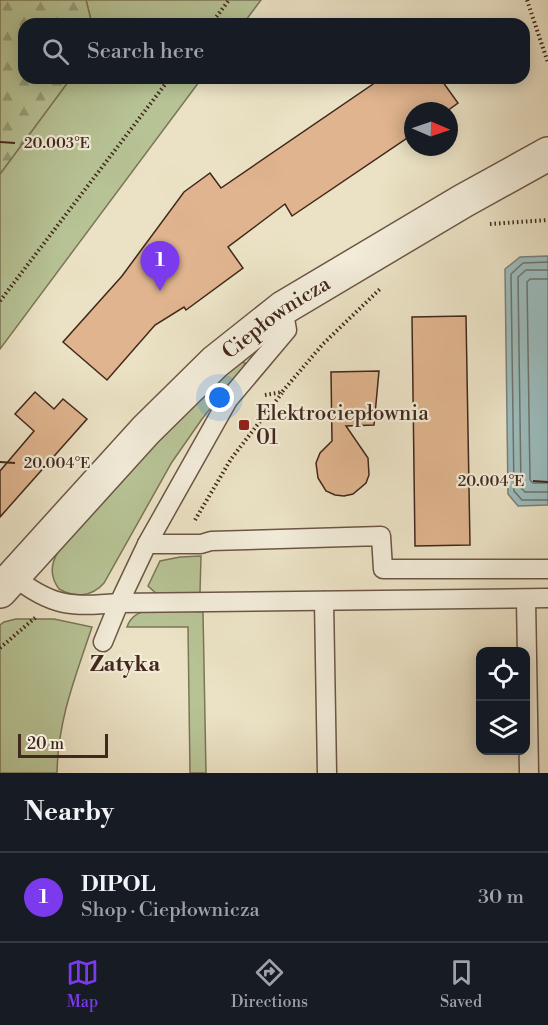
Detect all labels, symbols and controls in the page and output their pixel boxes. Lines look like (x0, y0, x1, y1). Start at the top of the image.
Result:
search box (18, 18, 530, 84)
icon: search (39, 35, 72, 68)
text: Search here (87, 38, 204, 65)
north arrow (404, 102, 458, 156)
text: 20.003°E (24, 134, 90, 153)
pin: 1 (140, 242, 180, 291)
street label: Ciepłownicza (217, 271, 336, 365)
your location (205, 383, 234, 412)
place label: Elektrociepłownia 01 (256, 401, 429, 451)
marker: Elektrociepłownia 01 (237, 418, 251, 432)
text: 20.004°E (24, 454, 90, 473)
text: 20.004°E (458, 472, 524, 491)
map controls (476, 647, 530, 755)
button: locate (476, 647, 530, 701)
district label: Zatyka (90, 651, 161, 678)
button: layers (476, 701, 530, 755)
scale bar (18, 731, 108, 758)
text: 20 m (27, 734, 64, 754)
text: Nearby (24, 796, 114, 828)
text: DIPOL (81, 871, 156, 898)
text: 1 (39, 885, 48, 910)
text: 30 m (478, 885, 524, 910)
text: Shop · Ciepłownicza (81, 898, 260, 923)
tab: Map (66, 956, 99, 1012)
tab: Directions (231, 956, 308, 1012)
tab: Saved (440, 956, 482, 1012)

